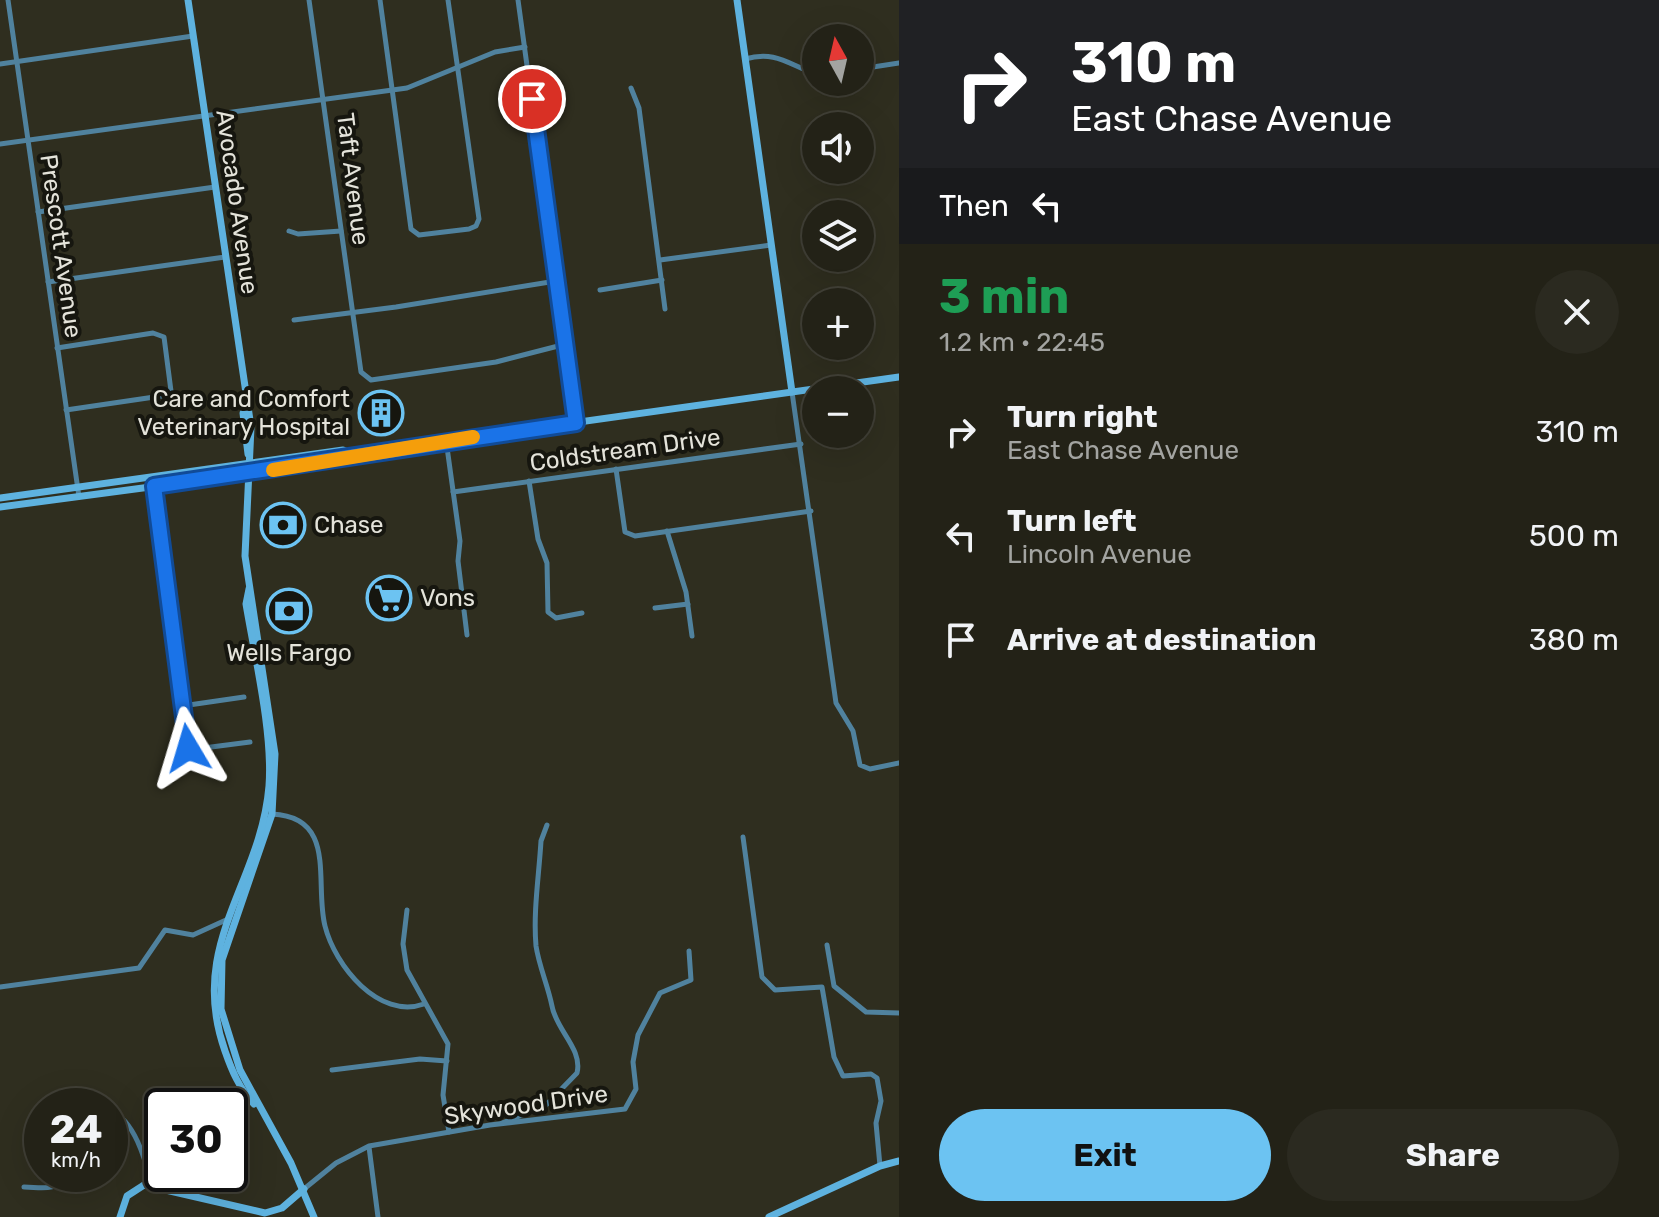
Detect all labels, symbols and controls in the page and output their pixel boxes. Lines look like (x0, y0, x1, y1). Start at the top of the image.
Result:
north arrow (802, 24, 874, 96)
map controls (802, 24, 874, 448)
text: 310 m (1071, 30, 1236, 96)
icon: right (939, 32, 1043, 136)
pin (498, 65, 566, 133)
icon: arrive (510, 77, 554, 121)
text: East Chase Avenue (1071, 97, 1392, 140)
street label: Avocado Avenue (210, 108, 264, 296)
street label: Taft Avenue (331, 111, 375, 247)
button: sound (802, 112, 874, 184)
street label: Prescott Avenue (34, 152, 88, 340)
icon: left (1025, 184, 1069, 228)
text: Then (939, 188, 1009, 224)
button: layers (802, 200, 874, 272)
text: 3 min (939, 268, 1069, 325)
button: close (1535, 270, 1619, 354)
button: + (802, 288, 874, 360)
text: 1.2 km · 22:45 (939, 327, 1105, 358)
button: − (802, 376, 874, 448)
place label: Care and Comfort Veterinary Hospital (137, 385, 350, 441)
building icon: Care and Comfort Veterinary Hospital (357, 389, 405, 437)
text: Turn right (1007, 399, 1158, 435)
icon: right (939, 410, 983, 454)
text: 310 m (1536, 414, 1619, 450)
street label: Coldstream Drive (528, 423, 722, 477)
text: East Chase Avenue (1007, 435, 1239, 466)
bank icon: Chase (259, 501, 307, 549)
text: Turn left (1007, 503, 1137, 539)
place label: Chase (314, 511, 384, 539)
icon: left (939, 514, 983, 558)
text: 500 m (1529, 518, 1619, 554)
text: Lincoln Avenue (1007, 539, 1192, 570)
supermarket icon: Vons (365, 574, 413, 622)
place label: Vons (420, 584, 475, 612)
bank icon: Wells Fargo (265, 587, 313, 635)
icon: arrive (939, 618, 983, 662)
text: Arrive at destination (1007, 622, 1317, 658)
text: 380 m (1529, 622, 1619, 658)
place label: Wells Fargo (226, 639, 352, 667)
position arrow (146, 706, 230, 790)
street label: Skywood Drive (442, 1080, 610, 1130)
speed limit sign: 30 (144, 1088, 248, 1192)
text: 24 (49, 1106, 103, 1153)
button: Exit (939, 1109, 1271, 1201)
button: Share (1287, 1109, 1619, 1201)
text: km/h (51, 1148, 101, 1172)

